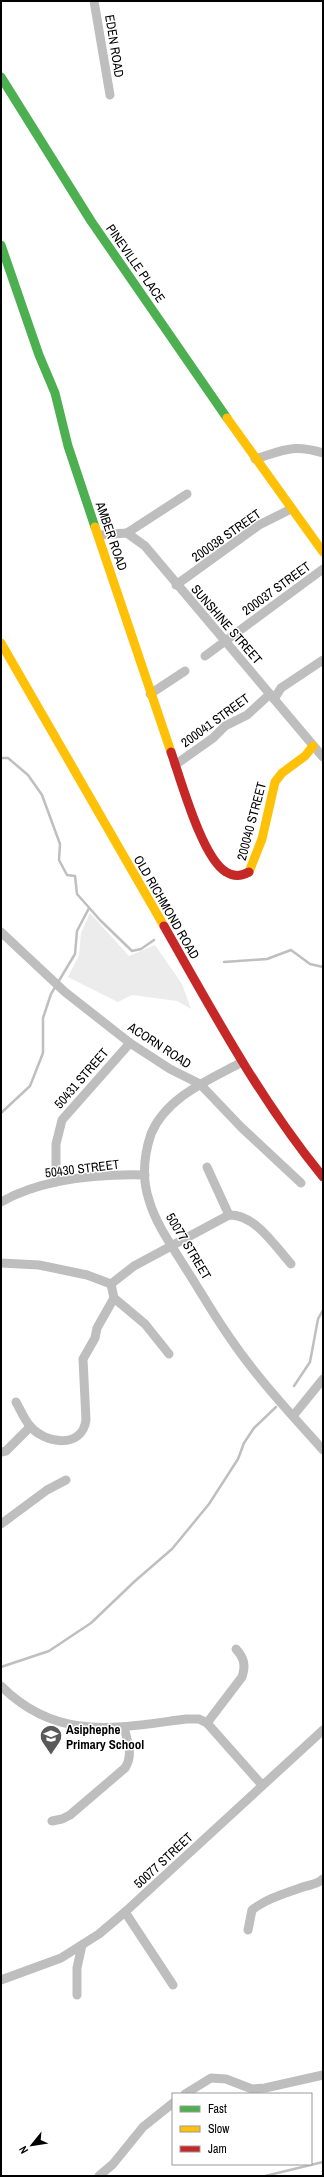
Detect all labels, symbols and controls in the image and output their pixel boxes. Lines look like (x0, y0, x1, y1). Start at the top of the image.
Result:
street label: EDEN ROAD (101, 13, 128, 79)
street label: PINEVILLE PLACE (102, 221, 169, 306)
street label: AMBER ROAD (91, 499, 131, 573)
street label: 200038 STREET (188, 505, 265, 565)
street label: 200037 STREET (239, 558, 314, 619)
street label: SUNSHINE STREET (187, 581, 266, 668)
street label: 200041 STREET (178, 690, 253, 751)
street label: 200040 STREET (233, 780, 270, 862)
street label: OLD RICHMOND ROAD (130, 852, 203, 963)
street label: ACORN ROAD (124, 1018, 195, 1072)
street label: 50431 STREET (50, 1044, 113, 1112)
street label: 50430 STREET (44, 1155, 121, 1181)
street label: 50077 STREET (162, 1210, 215, 1283)
place label: Asiphephe Primary School (66, 1721, 144, 1753)
school or university icon: Asiphephe Primary School (38, 1723, 64, 1756)
street label: 50077 STREET (130, 1828, 197, 1892)
legend (172, 2093, 312, 2165)
text: Fast (208, 2101, 227, 2117)
text: Slow (208, 2121, 230, 2137)
north arrow (12, 2125, 52, 2165)
text: Jam (208, 2141, 227, 2157)
text: N (16, 2144, 31, 2156)

